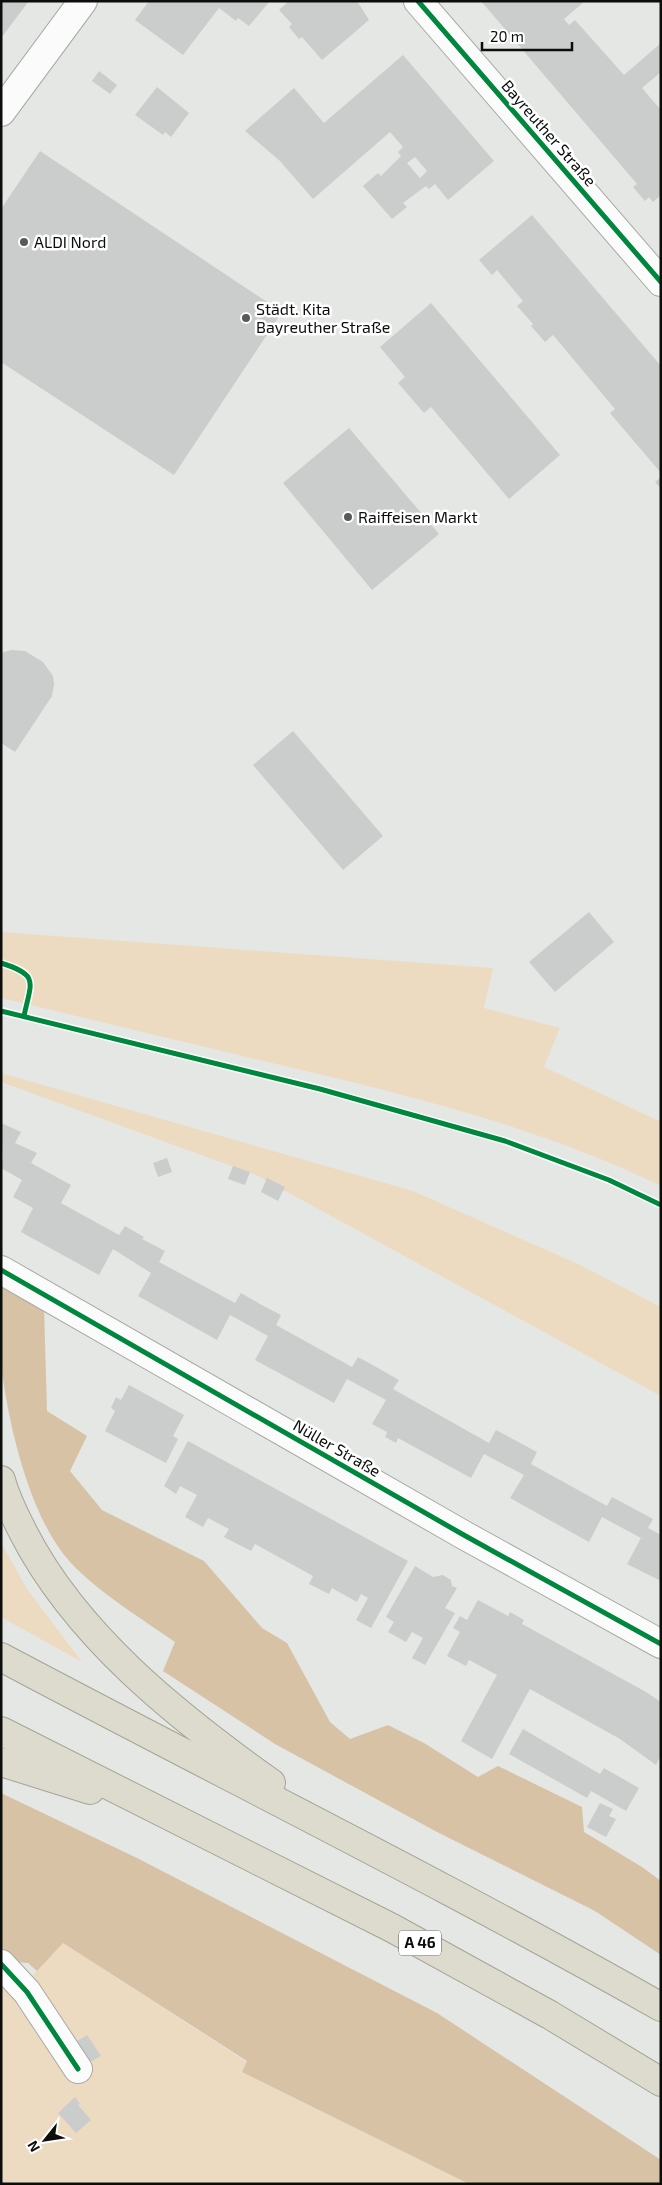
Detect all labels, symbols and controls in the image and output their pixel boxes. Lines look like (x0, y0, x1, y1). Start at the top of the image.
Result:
scale bar (482, 20, 572, 52)
text: 20 m (490, 27, 524, 45)
street label: Bayreuther Straße (498, 76, 601, 190)
place label: ALDI Nord (34, 232, 106, 251)
marker: ALDI Nord (18, 236, 30, 248)
place label: Städt. Kita Bayreuther Straße (256, 299, 390, 336)
marker: Städt. Kita Bayreuther Straße (240, 312, 252, 324)
place label: Raiffeisen Markt (358, 507, 478, 526)
marker: Raiffeisen Markt (342, 511, 354, 523)
street label: Nüller Straße (290, 1415, 384, 1480)
road number: A 46 (399, 1930, 441, 1956)
north arrow (20, 2115, 70, 2165)
text: N (23, 2138, 43, 2155)

